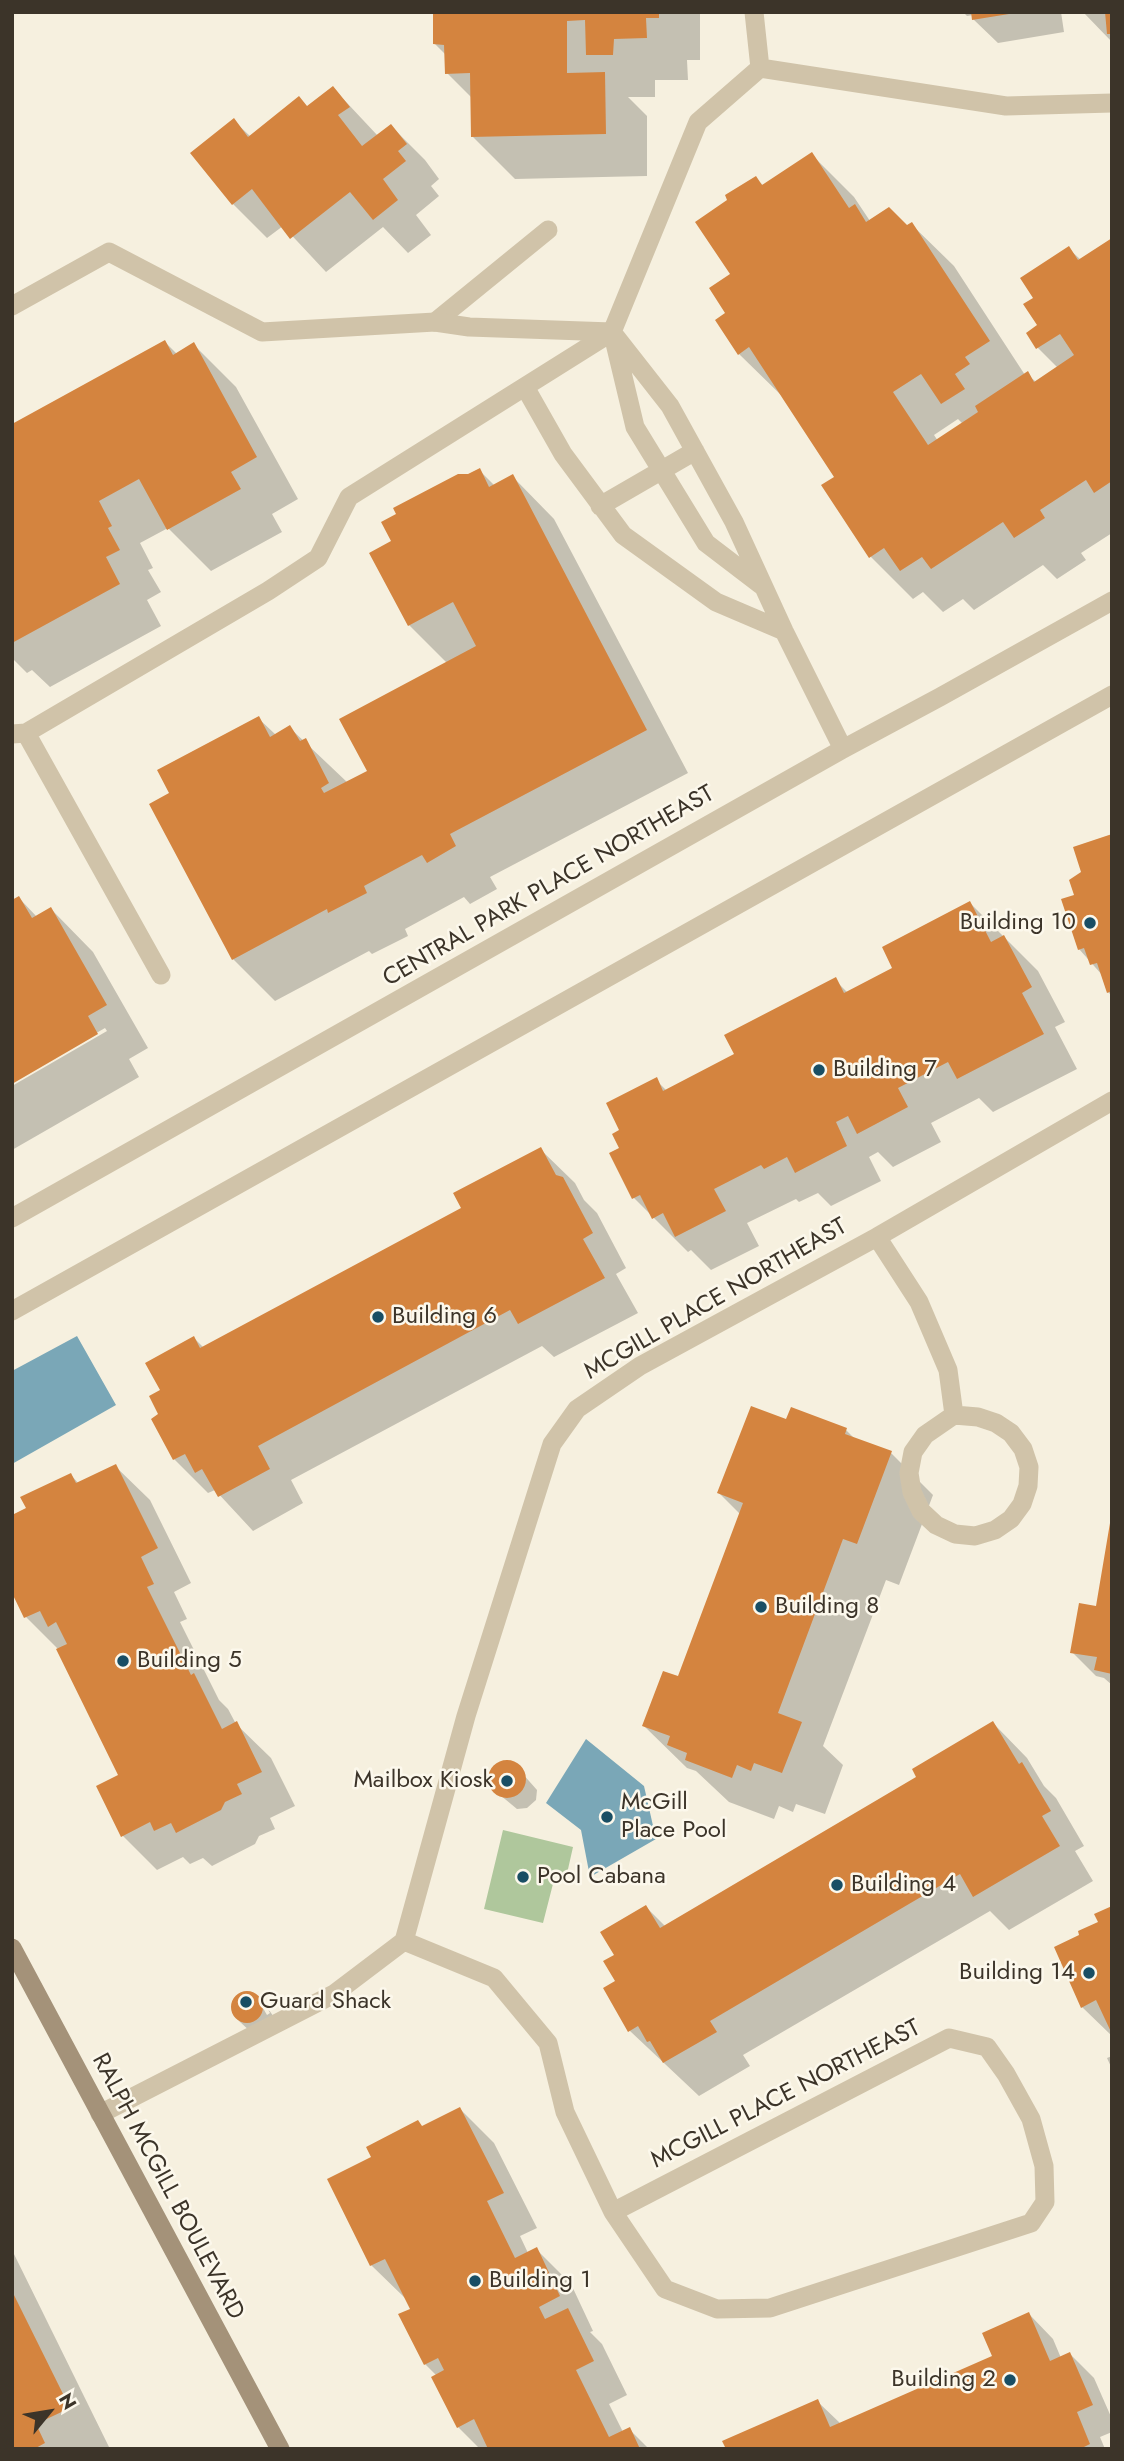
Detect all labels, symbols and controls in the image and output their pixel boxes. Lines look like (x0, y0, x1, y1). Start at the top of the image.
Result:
street label: CENTRAL PARK PLACE NORTHEAST (378, 780, 720, 994)
place label: Building 10 (960, 909, 1076, 937)
marker: Building 10 (1082, 915, 1098, 931)
place label: Building 7 (833, 1056, 937, 1084)
marker: Building 7 (811, 1062, 827, 1078)
street label: MCGILL PLACE NORTHEAST (580, 1213, 852, 1387)
place label: Building 6 (392, 1303, 497, 1331)
marker: Building 6 (370, 1309, 386, 1325)
place label: Building 8 (775, 1593, 879, 1621)
marker: Building 8 (753, 1599, 769, 1615)
place label: Building 5 (137, 1647, 242, 1675)
marker: Building 5 (115, 1653, 131, 1669)
place label: Mailbox Kiosk (353, 1767, 493, 1795)
marker: Mailbox Kiosk (499, 1773, 515, 1789)
place label: McGill Place Pool (621, 1789, 726, 1845)
marker: McGill Place Pool (599, 1809, 615, 1825)
place label: Pool Cabana (537, 1863, 666, 1891)
marker: Pool Cabana (515, 1869, 531, 1885)
place label: Building 4 (851, 1871, 956, 1899)
marker: Building 4 (829, 1877, 845, 1893)
place label: Building 14 (959, 1959, 1075, 1987)
marker: Building 14 (1081, 1965, 1097, 1981)
place label: Guard Shack (260, 1988, 391, 2016)
marker: Guard Shack (238, 1994, 254, 2010)
street label: MCGILL PLACE NORTHEAST (646, 2014, 926, 2176)
street label: RALPH MCGILL BOULEVARD (85, 2049, 249, 2325)
place label: Building 1 (489, 2267, 591, 2295)
marker: Building 1 (467, 2273, 483, 2289)
place label: Building 2 (891, 2366, 996, 2394)
marker: Building 2 (1002, 2372, 1018, 2388)
north arrow (14, 2377, 84, 2447)
text: N (52, 2388, 83, 2415)

